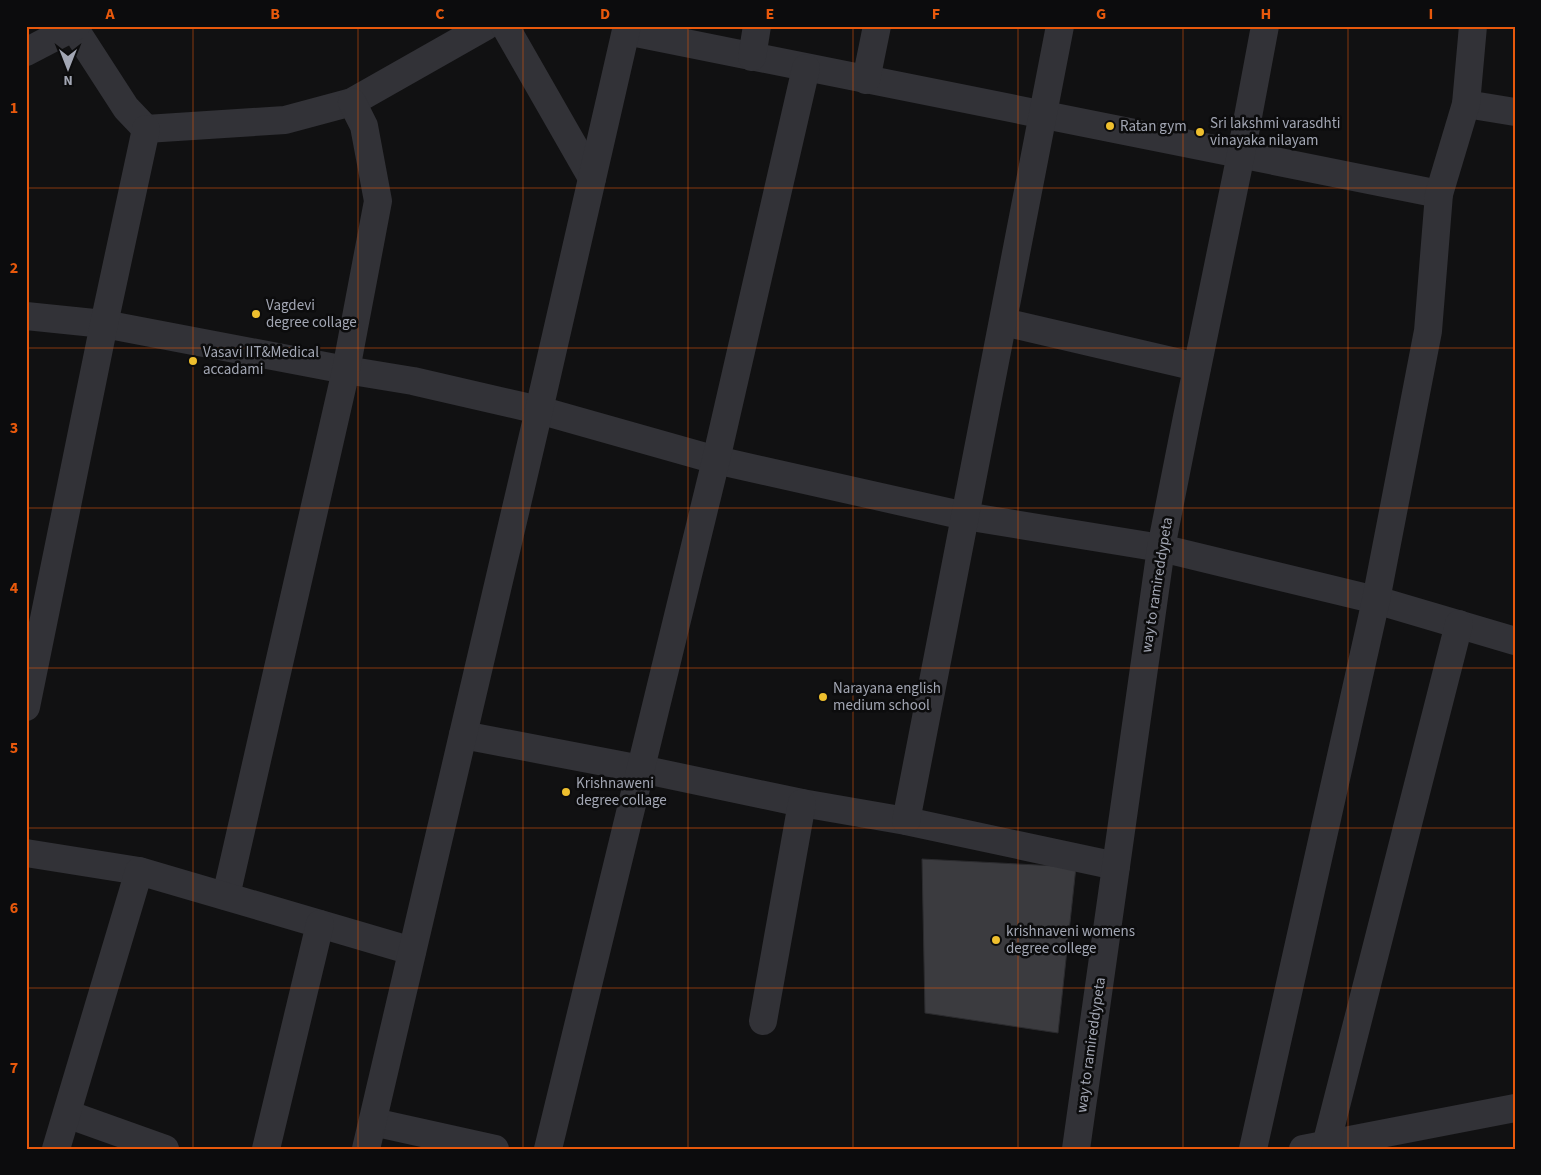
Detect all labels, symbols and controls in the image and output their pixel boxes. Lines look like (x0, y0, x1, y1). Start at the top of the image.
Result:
text: A (104, 3, 115, 25)
text: B (270, 3, 280, 25)
text: C (435, 3, 445, 25)
text: D (600, 3, 610, 25)
text: E (766, 3, 774, 25)
text: F (932, 3, 940, 25)
text: G (1096, 3, 1106, 25)
text: H (1261, 3, 1271, 25)
text: I (1429, 3, 1433, 25)
north arrow (42, 42, 92, 92)
text: N (63, 70, 73, 90)
text: 1 (10, 97, 18, 119)
place label: Sri lakshmi varasdhti vinayaka nilayam (1210, 113, 1341, 151)
place label: Ratan gym (1120, 116, 1187, 137)
marker: Ratan gym (1104, 120, 1116, 132)
marker: Sri lakshmi varasdhti vinayaka nilayam (1194, 126, 1206, 138)
text: 2 (10, 257, 18, 279)
place label: Vagdevi degree collage (266, 295, 357, 333)
marker: Vagdevi degree collage (250, 308, 262, 320)
place label: Vasavi IIT&Medical accadami (203, 342, 319, 380)
marker: Vasavi IIT&Medical accadami (187, 355, 199, 367)
text: 3 (10, 417, 18, 439)
street label: way to ramireddypeta (1136, 516, 1178, 654)
text: 4 (10, 577, 19, 599)
place label: Narayana english medium school (833, 678, 941, 716)
marker: Narayana english medium school (817, 691, 829, 703)
text: 5 (10, 737, 18, 759)
place label: Krishnaweni degree collage (576, 773, 667, 811)
marker: Krishnaweni degree collage (560, 786, 572, 798)
text: 6 (10, 897, 18, 919)
place label: krishnaveni womens degree college (1006, 921, 1135, 959)
marker: krishnaveni womens degree college (990, 934, 1002, 946)
street label: way to ramireddypeta (1071, 976, 1111, 1114)
text: 7 (10, 1057, 18, 1079)

